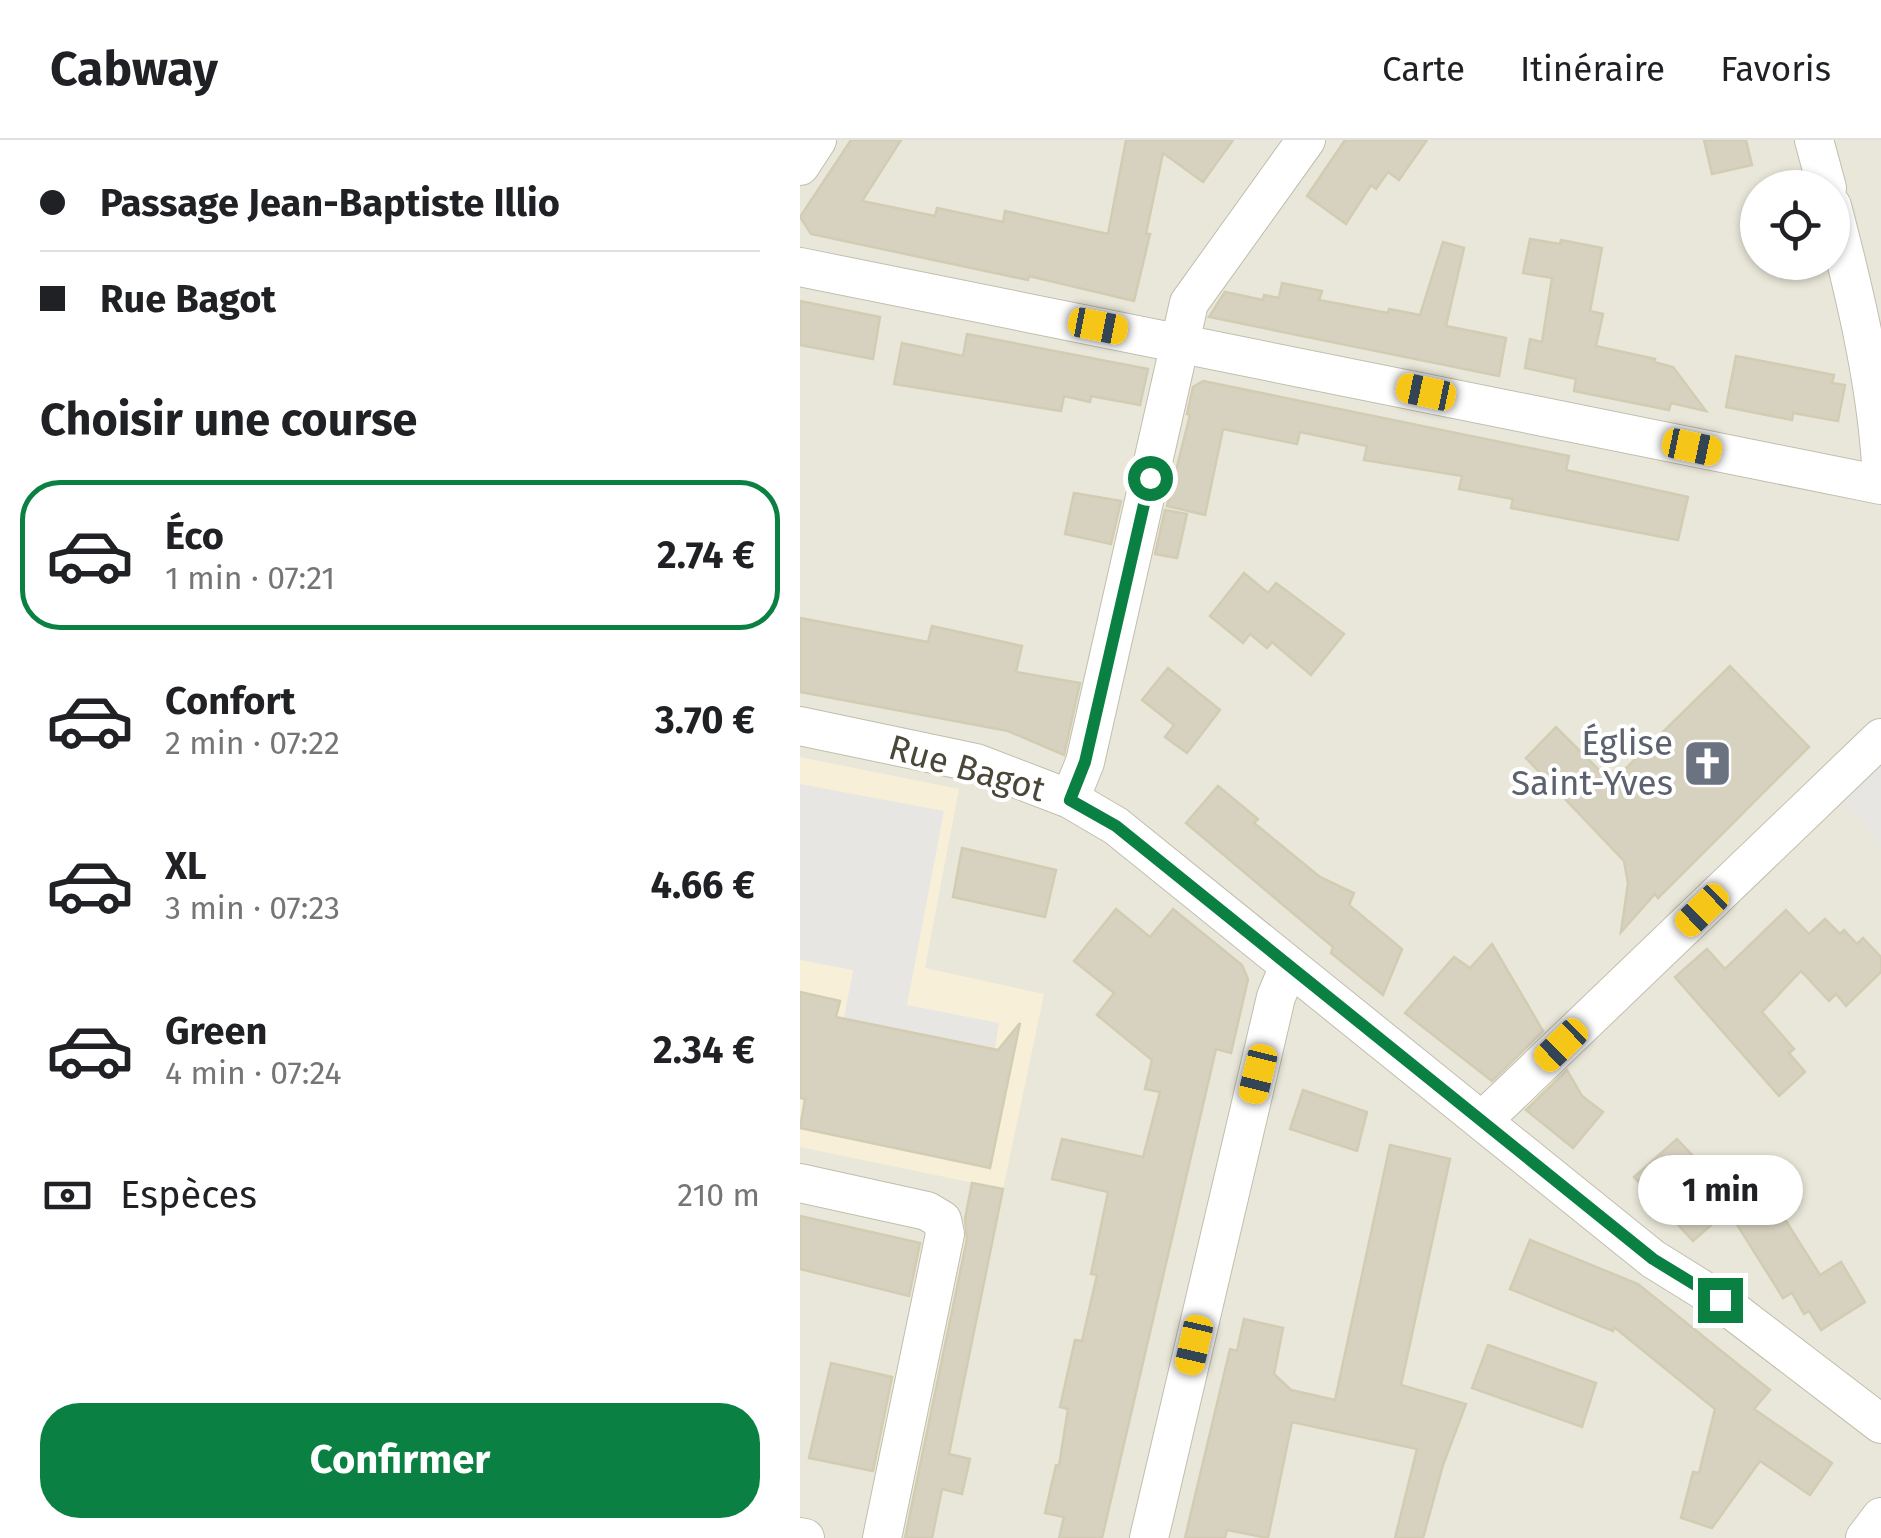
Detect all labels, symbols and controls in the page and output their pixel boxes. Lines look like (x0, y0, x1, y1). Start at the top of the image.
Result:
text: Cabway (50, 40, 218, 98)
text: Carte (1382, 48, 1465, 90)
text: Itinéraire (1520, 48, 1665, 90)
text: Favoris (1720, 48, 1831, 90)
map controls (1740, 170, 1850, 280)
button: locate (1740, 170, 1850, 280)
text: Passage Jean-Baptiste Illio (100, 180, 560, 226)
text: Rue Bagot (100, 276, 276, 322)
car (1066, 306, 1130, 346)
car (1394, 371, 1458, 413)
text: Choisir une course (40, 393, 417, 447)
car (1660, 426, 1724, 468)
route start (1128, 456, 1173, 501)
icon: car (45, 510, 135, 600)
text: Éco (165, 513, 224, 559)
text: 2.74 € (657, 532, 755, 578)
text: 1 min · 07:21 (165, 559, 335, 597)
icon: car (45, 675, 135, 765)
text: Confort (165, 678, 295, 724)
text: 3.70 € (655, 697, 755, 743)
place label: Église Saint-Yves (1511, 722, 1673, 804)
text: 2 min · 07:22 (165, 724, 340, 762)
street label: Rue Bagot (884, 726, 1050, 810)
church icon: Église Saint-Yves (1682, 737, 1734, 789)
icon: car (45, 840, 135, 930)
text: XL (165, 843, 207, 889)
text: 4.66 € (650, 862, 755, 908)
car (1670, 878, 1734, 942)
text: 3 min · 07:23 (165, 889, 340, 927)
icon: car (45, 1005, 135, 1095)
text: Green (165, 1008, 268, 1054)
car (1529, 1013, 1593, 1077)
text: 2.34 € (653, 1027, 755, 1073)
car (1236, 1041, 1280, 1107)
text: 4 min · 07:24 (165, 1054, 341, 1092)
callout: 1 min (1638, 1155, 1802, 1225)
icon: cash (40, 1168, 95, 1223)
text: 1 min (1682, 1171, 1759, 1209)
text: Espèces (120, 1172, 257, 1218)
text: 210 m (677, 1176, 760, 1214)
route end (1698, 1278, 1743, 1323)
car (1173, 1312, 1215, 1378)
button: Confirmer (40, 1403, 760, 1518)

